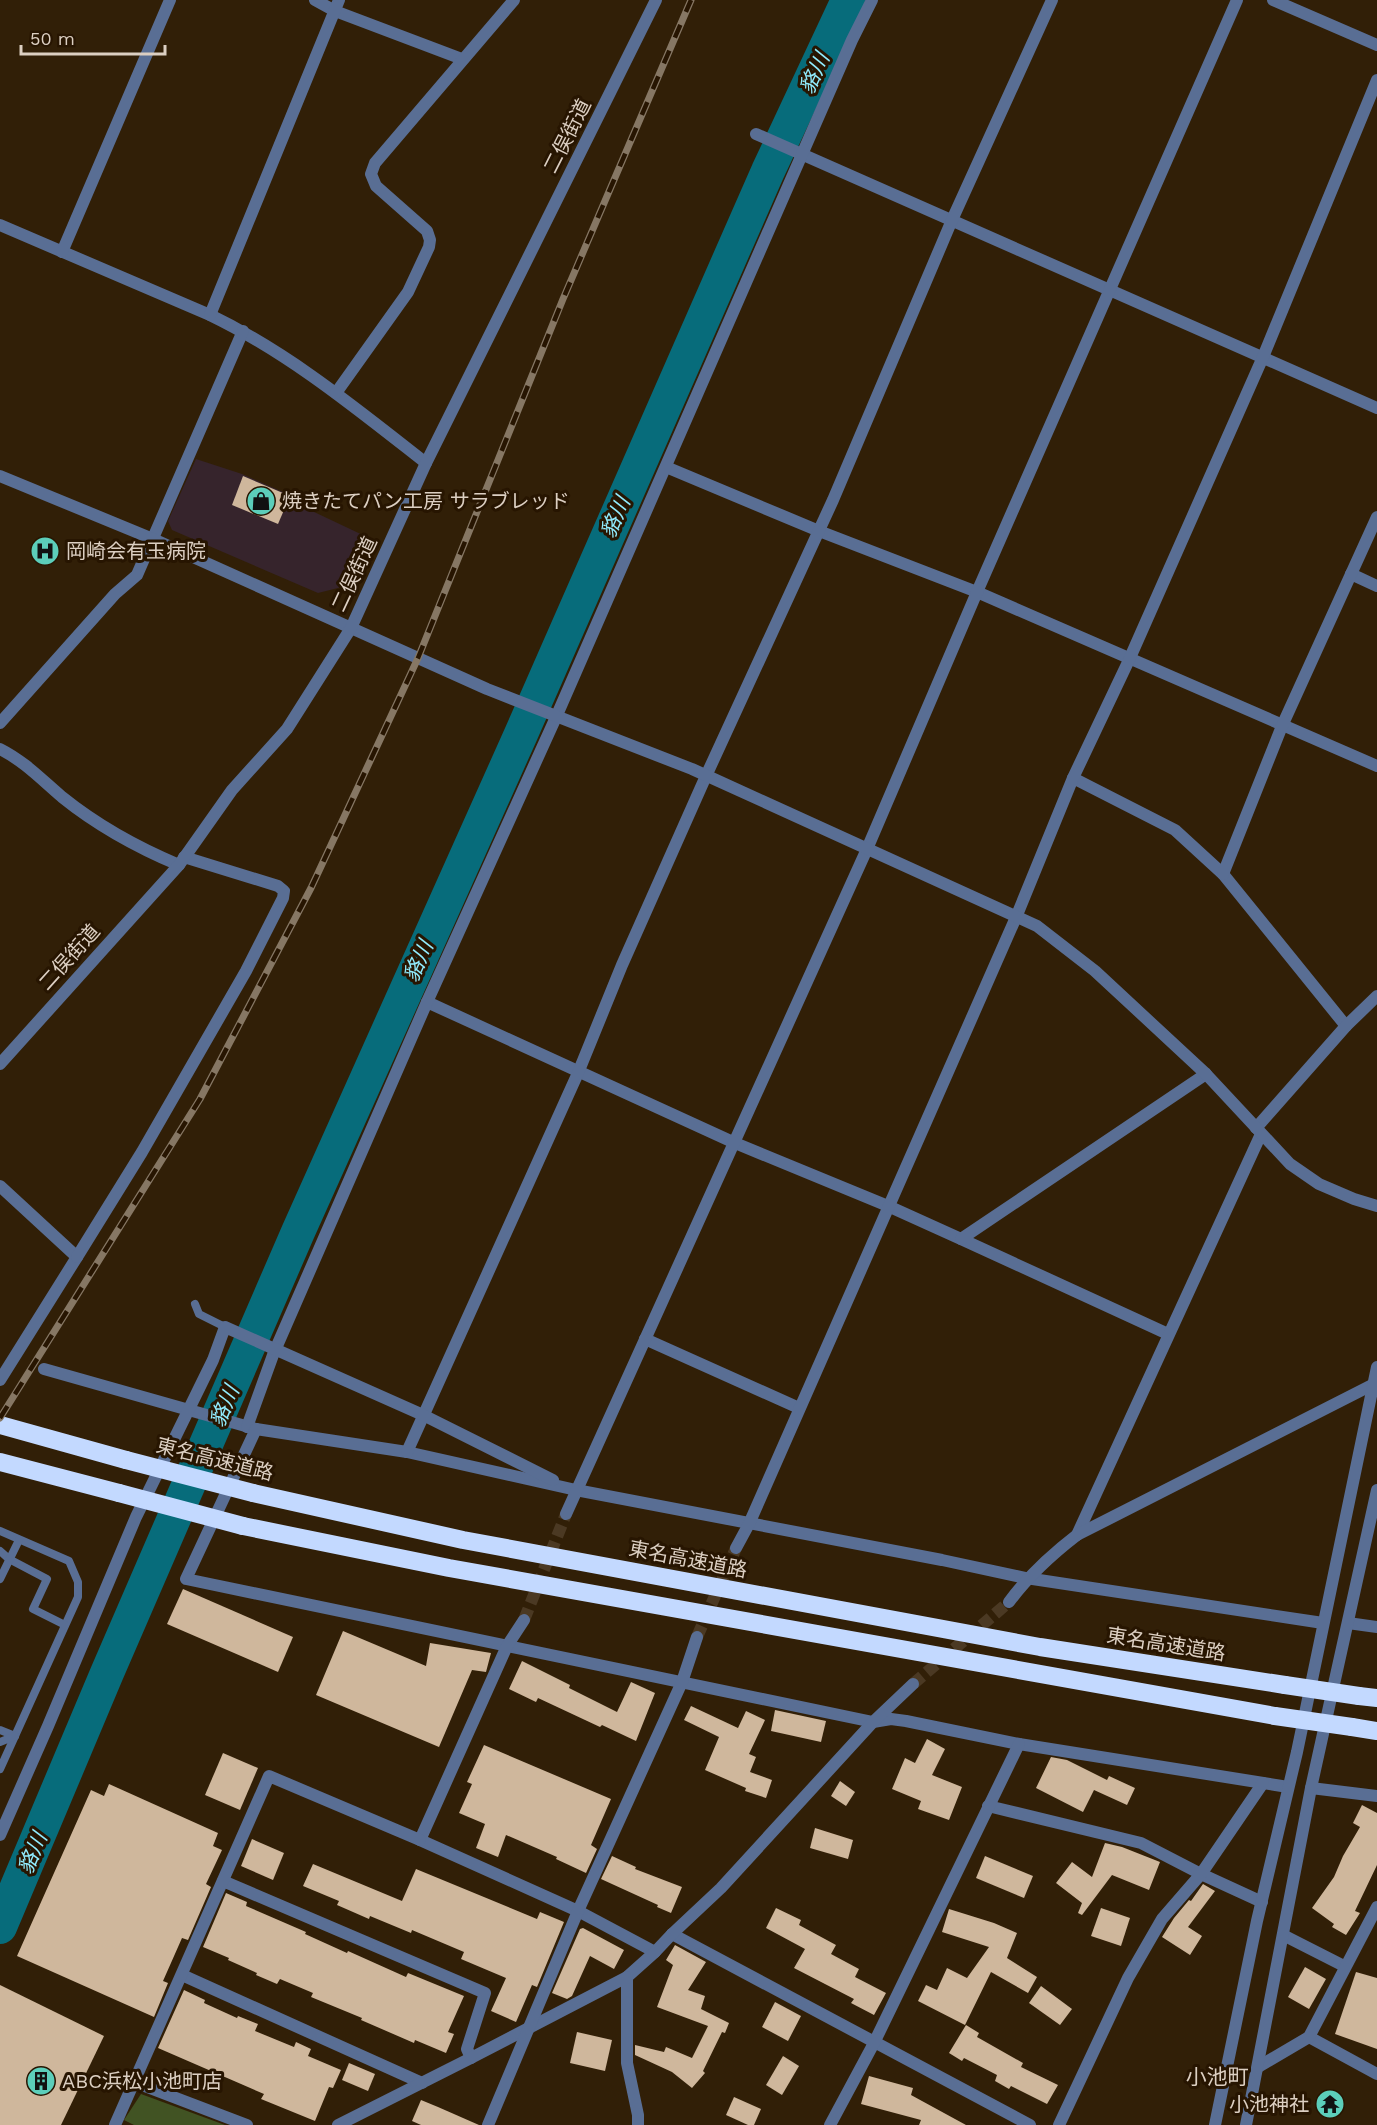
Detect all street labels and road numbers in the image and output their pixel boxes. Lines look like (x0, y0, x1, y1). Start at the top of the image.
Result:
street label: 二俣街道 (538, 95, 596, 177)
street label: 二俣街道 (326, 533, 382, 615)
street label: 二俣街道 (33, 919, 105, 995)
street label: 東名高速道路 (154, 1433, 276, 1485)
street label: 東名高速道路 (627, 1536, 749, 1582)
street label: 東名高速道路 (1105, 1623, 1227, 1665)

